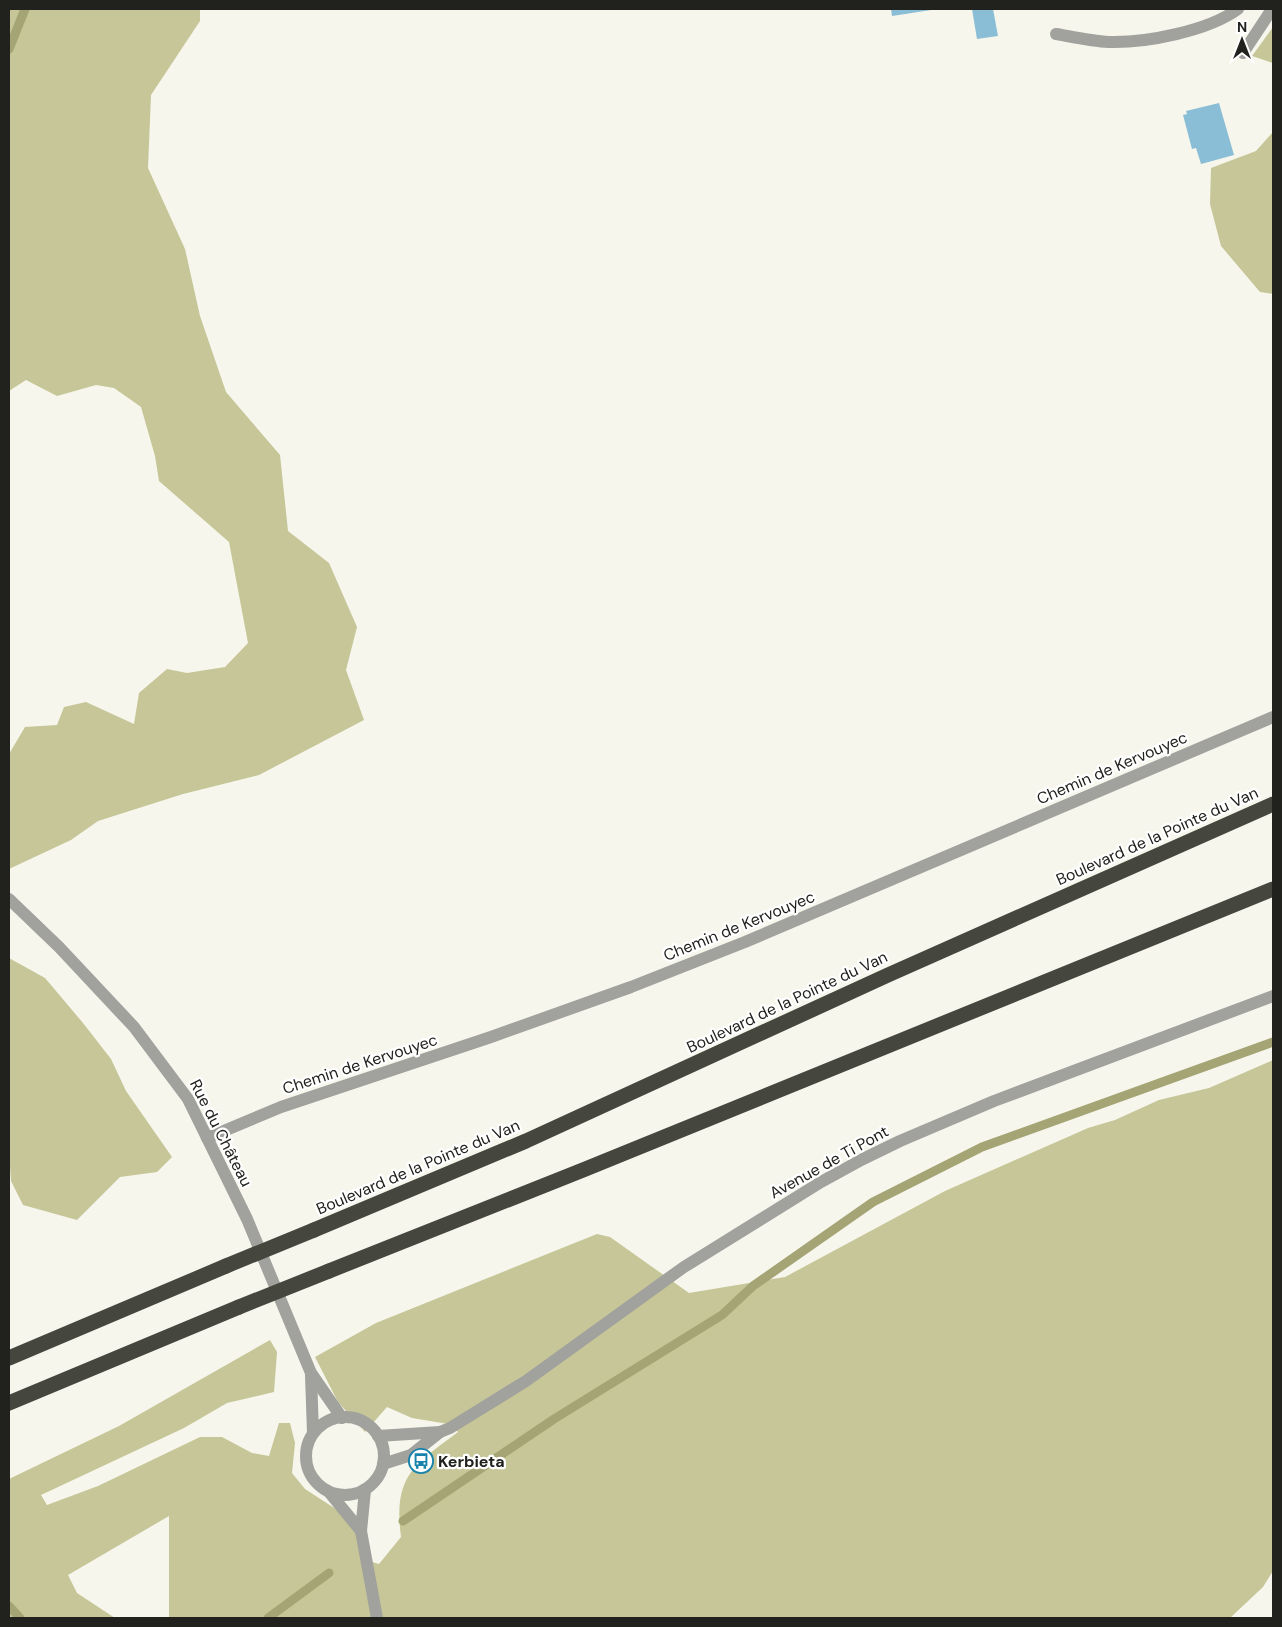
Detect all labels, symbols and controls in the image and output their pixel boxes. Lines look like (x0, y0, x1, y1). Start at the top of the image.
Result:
north arrow (1217, 15, 1267, 65)
text: N (1237, 18, 1247, 36)
street label: Chemin de Kervouyec (1034, 727, 1190, 809)
street label: Boulevard de la Pointe du Van (1053, 782, 1261, 890)
street label: Chemin de Kervouyec (660, 886, 818, 966)
street label: Boulevard de la Pointe du Van (683, 946, 891, 1058)
street label: Chemin de Kervouyec (280, 1029, 440, 1099)
street label: Rue du Château (185, 1076, 257, 1190)
street label: Boulevard de la Pointe du Van (313, 1115, 523, 1219)
street label: Avenue de Ti Pont (766, 1121, 892, 1203)
bus stop icon: Kerbieta (408, 1448, 434, 1474)
place label: Kerbieta (438, 1451, 505, 1472)

